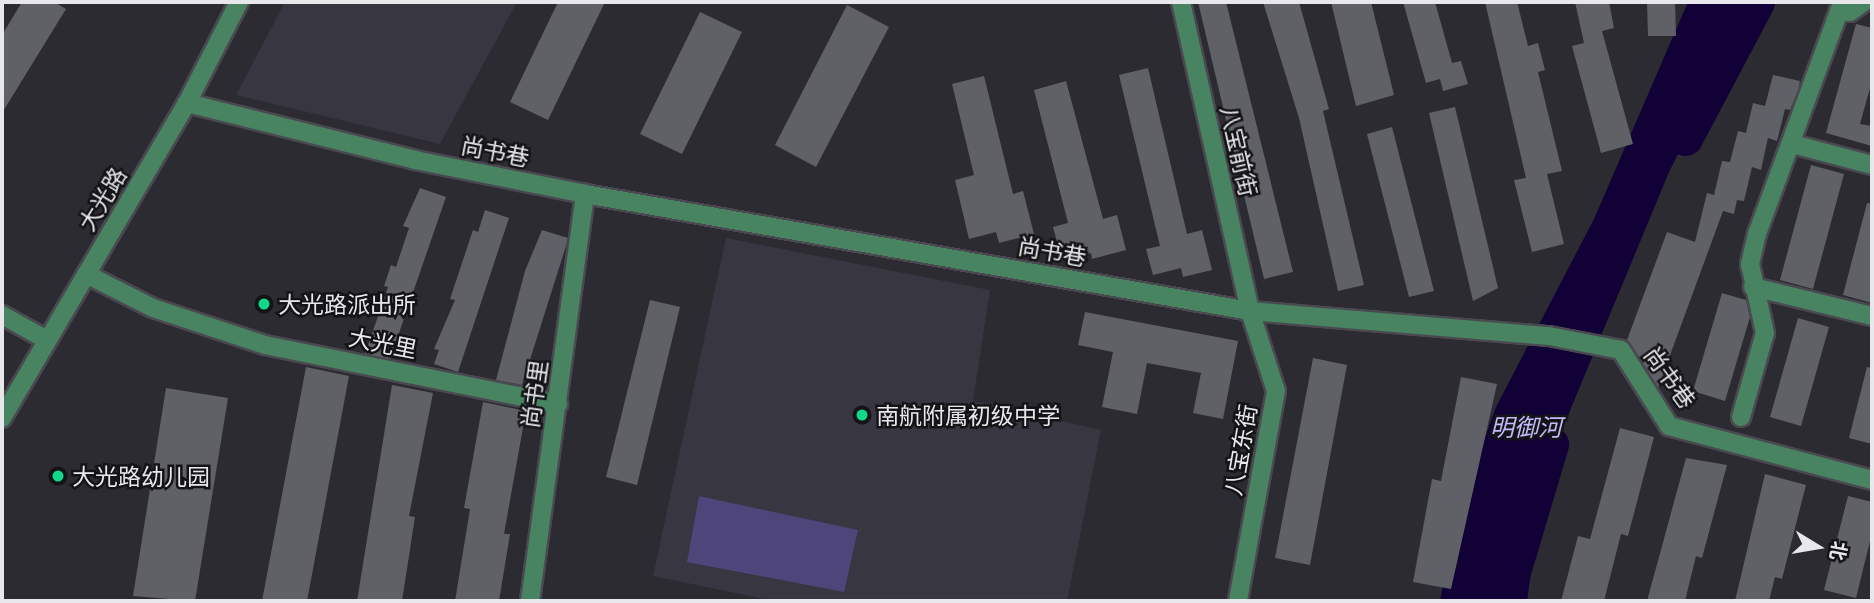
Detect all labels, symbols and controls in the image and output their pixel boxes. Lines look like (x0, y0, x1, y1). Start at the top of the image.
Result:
street label: 八宝前街 (1215, 103, 1263, 199)
street label: 尚书巷 (459, 131, 531, 171)
street label: 大光路 (72, 162, 132, 236)
street label: 尚书巷 (1016, 231, 1088, 271)
place label: 大光路派出所 (278, 290, 416, 318)
marker: 大光路派出所 (256, 296, 272, 312)
street label: 大光里 (347, 323, 419, 363)
street label: 尚书巷 (1639, 341, 1701, 413)
street label: 尚书里 (516, 358, 552, 430)
place label: 南航附属初级中学 (876, 401, 1060, 429)
street label: 八宝东街 (1218, 402, 1262, 498)
marker: 南航附属初级中学 (854, 407, 870, 423)
water label: 明御河 (1490, 413, 1562, 441)
place label: 大光路幼儿园 (72, 462, 210, 490)
marker: 大光路幼儿园 (50, 468, 66, 484)
north arrow (1783, 512, 1853, 582)
text: 北 (1826, 540, 1852, 563)

